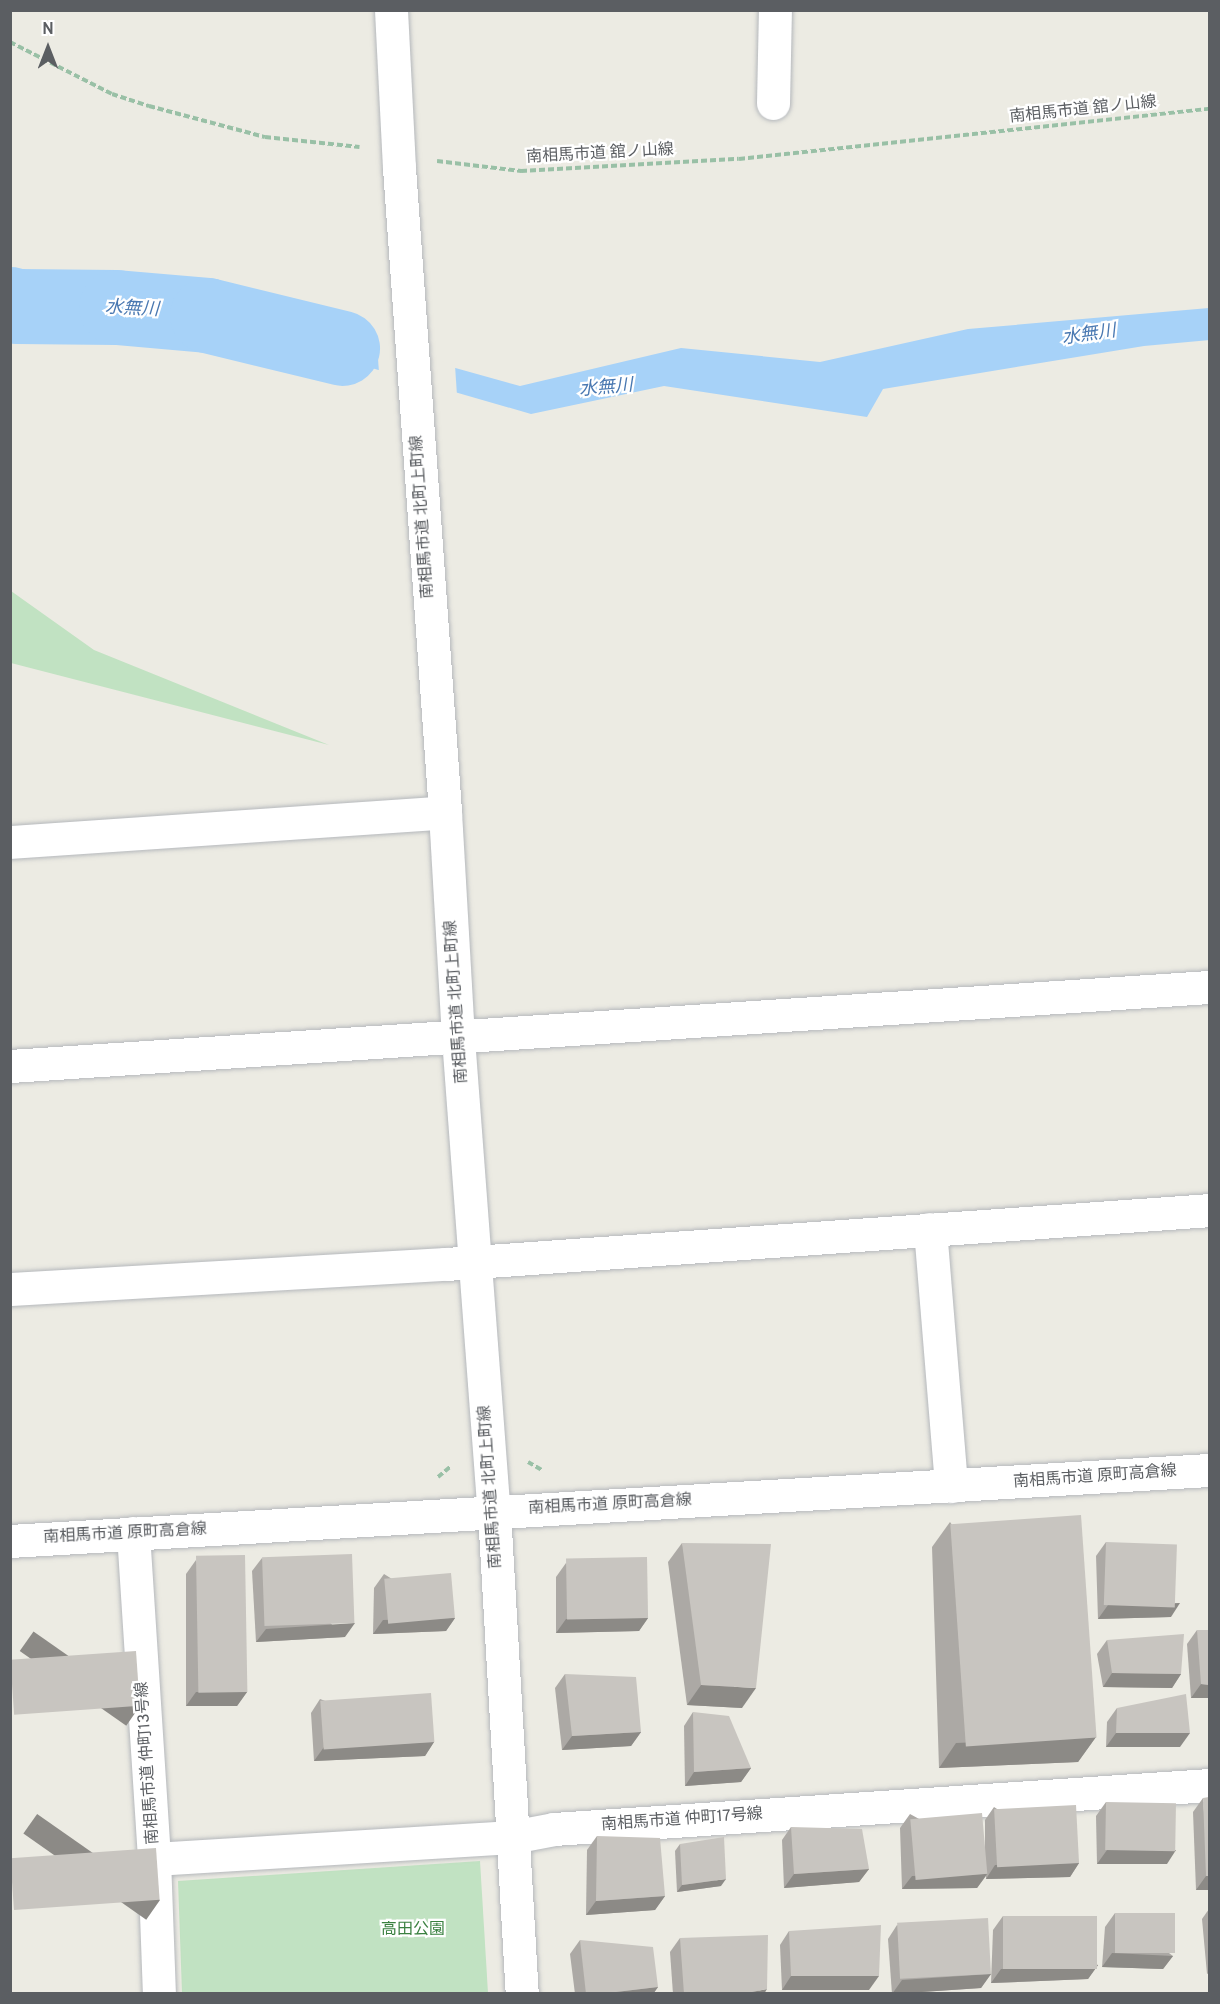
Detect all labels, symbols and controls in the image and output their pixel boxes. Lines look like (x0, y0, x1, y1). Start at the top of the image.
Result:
north arrow (18, 18, 78, 78)
text: N (42, 20, 54, 40)
street label: 南相馬市道 舘ノ山線 (1009, 93, 1157, 127)
street label: 南相馬市道 舘ノ山線 (526, 141, 674, 167)
water label: 水無川 (104, 298, 160, 322)
water label: 水無川 (1061, 322, 1117, 350)
water label: 水無川 (578, 376, 634, 402)
street label: 南相馬市道 北町上町線 (408, 435, 438, 599)
street label: 南相馬市道 北町上町線 (442, 920, 472, 1084)
street label: 南相馬市道 北町上町線 (476, 1405, 506, 1569)
street label: 南相馬市道 原町高倉線 (1013, 1462, 1177, 1492)
street label: 南相馬市道 原町高倉線 (528, 1491, 692, 1519)
street label: 南相馬市道 原町高倉線 (43, 1520, 207, 1548)
street label: 南相馬市道 仲町13号線 (133, 1681, 163, 1845)
street label: 南相馬市道 仲町17号線 (601, 1805, 763, 1835)
park label: 高田公園 (381, 1920, 445, 1940)

